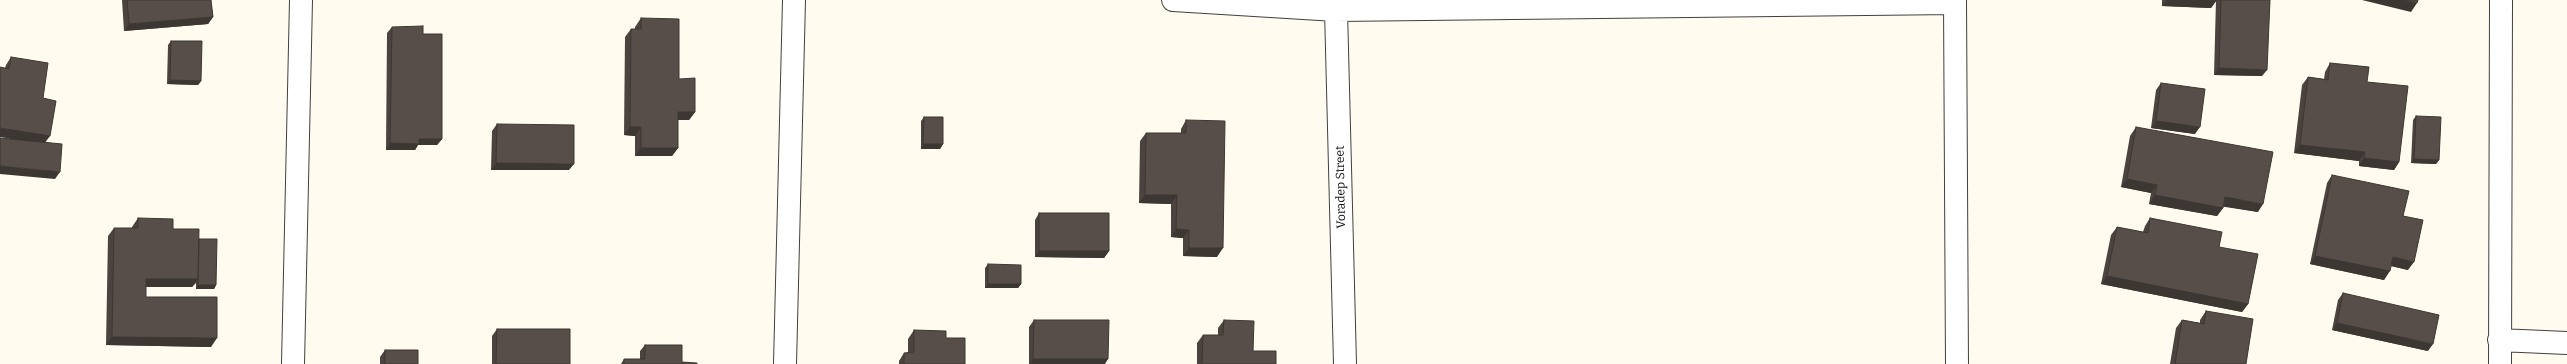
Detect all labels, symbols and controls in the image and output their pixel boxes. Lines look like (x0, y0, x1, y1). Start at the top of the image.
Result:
street label: Voradep Street (1333, 145, 1349, 229)

